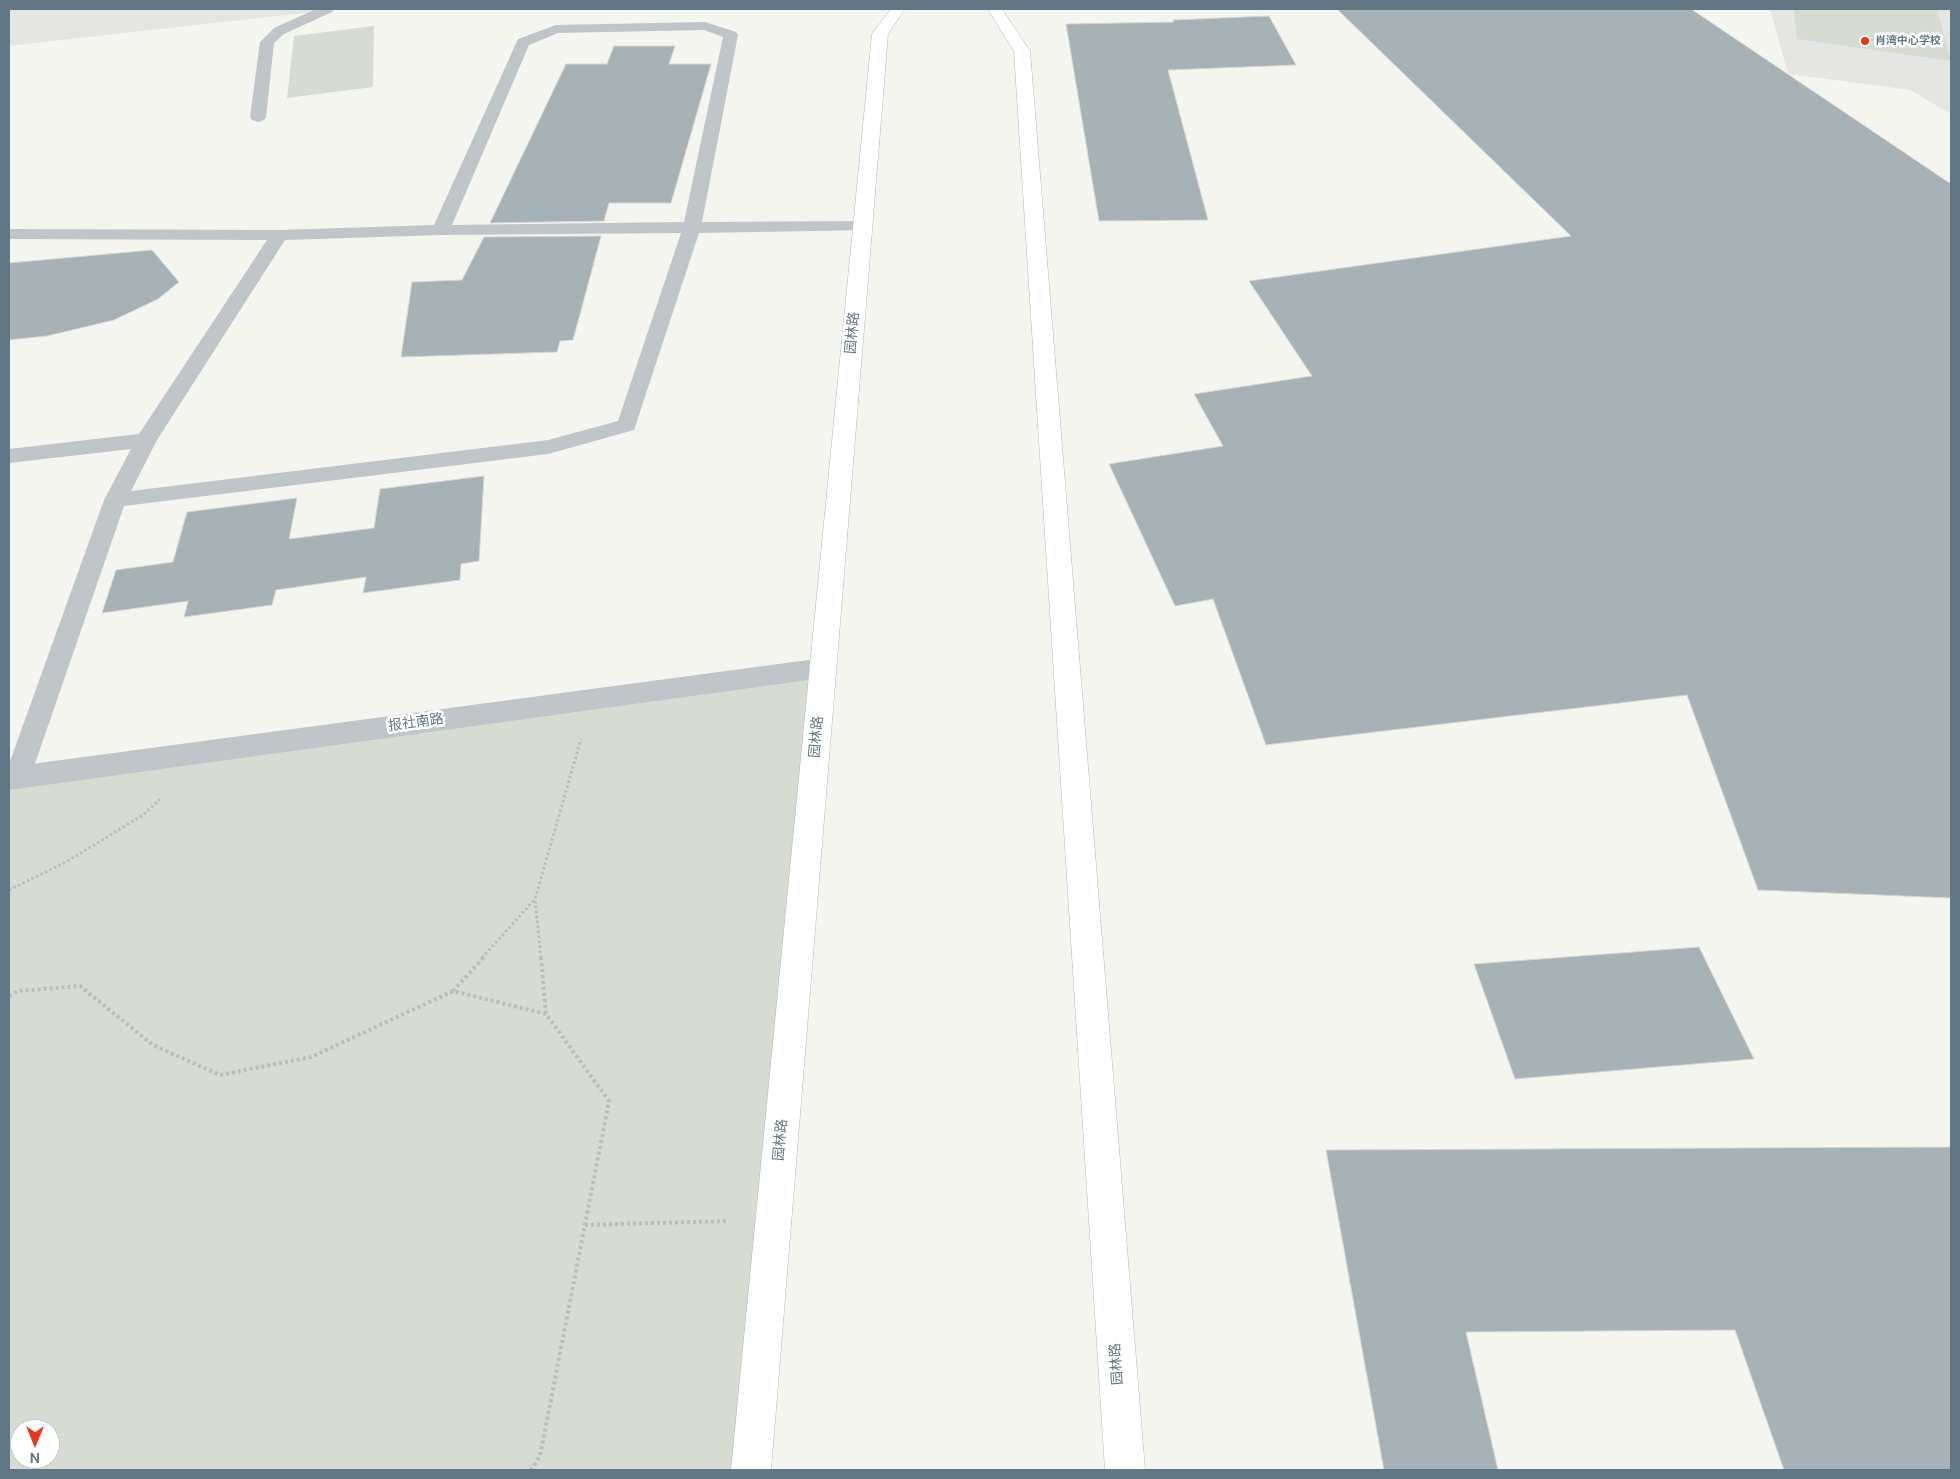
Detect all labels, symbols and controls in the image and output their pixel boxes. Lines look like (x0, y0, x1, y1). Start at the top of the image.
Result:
place label: 肖湾中心学校 (1875, 34, 1941, 48)
marker: 肖湾中心学校 (1859, 35, 1871, 47)
street label: 园林路 (843, 311, 863, 355)
street label: 报社南路 (387, 711, 445, 735)
street label: 园林路 (807, 715, 827, 759)
street label: 园林路 (771, 1118, 791, 1162)
street label: 园林路 (1107, 1342, 1127, 1386)
north arrow (10, 1419, 60, 1469)
text: N (30, 1449, 40, 1467)

